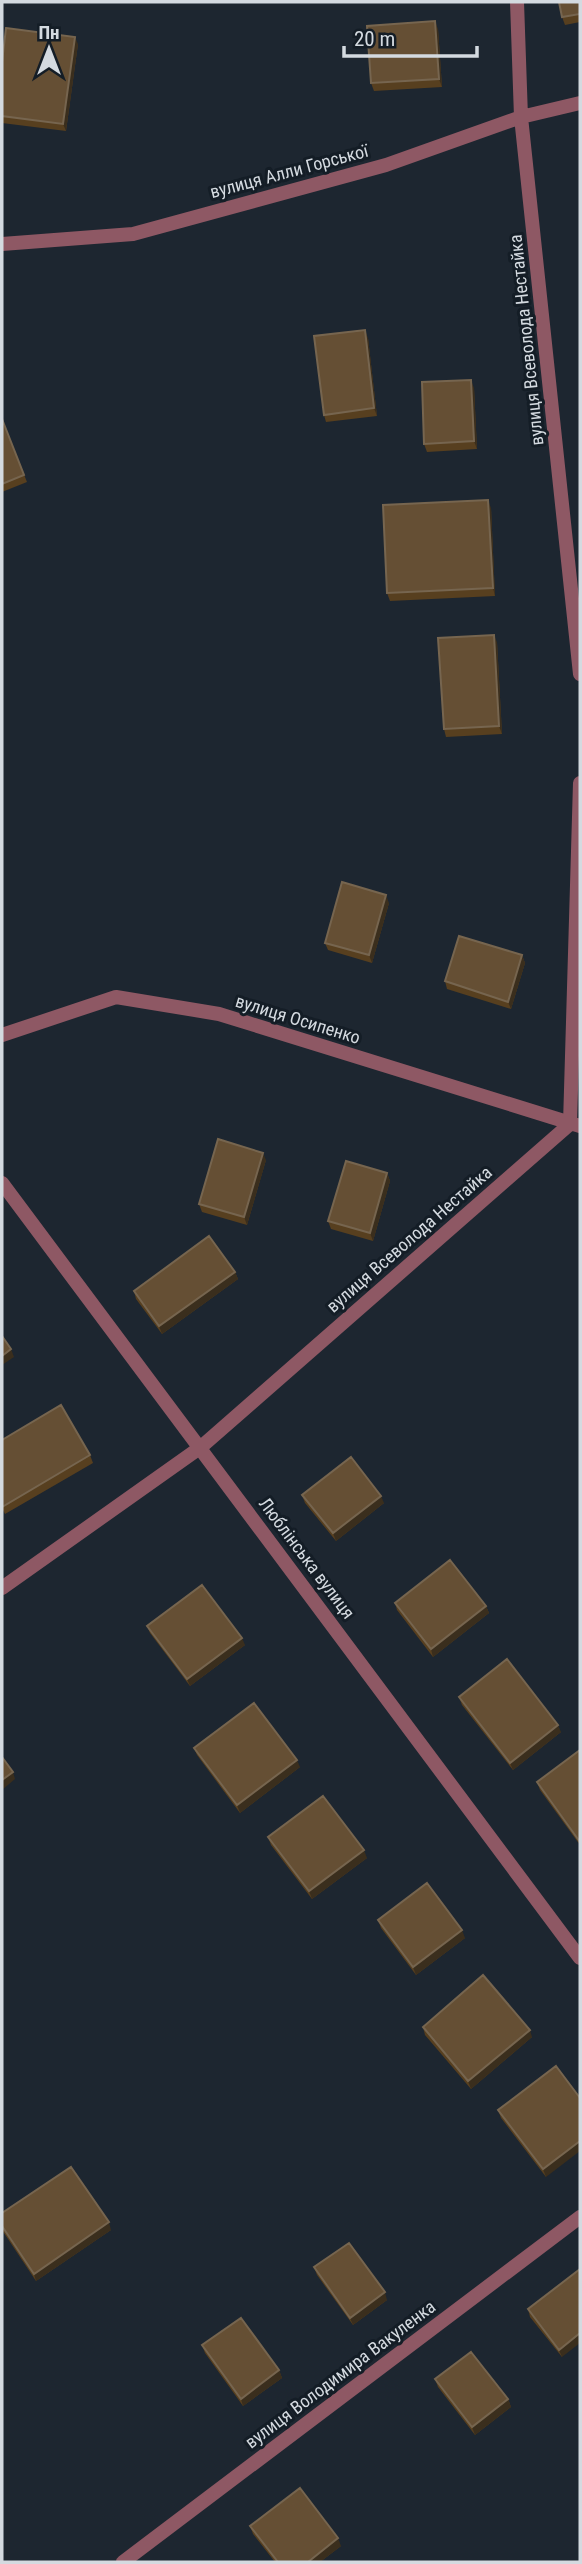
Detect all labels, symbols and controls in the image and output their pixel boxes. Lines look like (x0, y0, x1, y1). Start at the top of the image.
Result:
north arrow (14, 14, 84, 84)
scale bar (344, 14, 477, 58)
text: Пн (38, 21, 60, 44)
text: 20 m (354, 27, 395, 51)
street label: вулиця Алли Горської (208, 140, 371, 202)
street label: вулиця Всеволода Нестайка (504, 234, 548, 446)
street label: вулиця Осипенко (233, 990, 363, 1048)
street label: вулиця Всеволода Нестайка (322, 1162, 496, 1316)
street label: Люблінська вулиця (255, 1493, 359, 1623)
street label: вулиця Володимира Вакуленка (241, 2296, 439, 2452)

